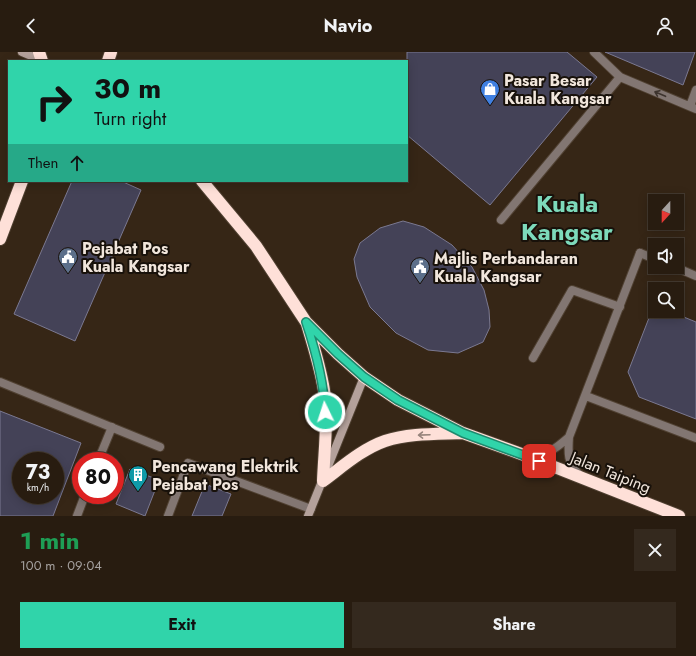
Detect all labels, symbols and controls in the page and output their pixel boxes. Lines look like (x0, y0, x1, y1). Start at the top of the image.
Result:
text: Navio (324, 13, 372, 39)
icon: back (20, 15, 42, 37)
icon: person (654, 15, 676, 37)
text: 30 m (94, 68, 161, 109)
place label: Pasar Besar Kuala Kangsar (504, 69, 612, 110)
icon: right (28, 76, 80, 128)
shop icon: Pasar Besar Kuala Kangsar (479, 78, 501, 106)
one-way arrow (654, 90, 666, 97)
text: Turn right (94, 106, 166, 132)
text: Then (28, 152, 58, 174)
icon: ahead (66, 152, 88, 174)
district label: Kuala Kangsar (521, 186, 613, 249)
north arrow (648, 194, 684, 230)
map controls (648, 194, 684, 318)
place label: Pejabat Pos Kuala Kangsar (82, 237, 190, 278)
button: sound (648, 238, 684, 274)
public building icon: Pejabat Pos Kuala Kangsar (57, 246, 79, 274)
place label: Majlis Perbandaran Kuala Kangsar (434, 247, 578, 288)
public building icon: Majlis Perbandaran Kuala Kangsar (409, 256, 431, 284)
button: search (648, 282, 684, 318)
position arrow (304, 391, 346, 433)
one-way arrow (418, 431, 431, 438)
pin (522, 444, 556, 478)
street label: Jalan Taiping (565, 445, 654, 499)
icon: arrive (528, 450, 550, 472)
speed limit sign: 80 (72, 452, 124, 504)
place label: Pencawang Elektrik Pejabat Pos (152, 455, 299, 496)
text: 73 (26, 458, 50, 487)
building icon: Pencawang Elektrik Pejabat Pos (127, 464, 149, 492)
text: km/h (27, 480, 49, 495)
text: 1 min (20, 523, 80, 558)
button: close (634, 529, 676, 571)
text: 100 m · 09:04 (20, 556, 102, 575)
button: Exit (20, 602, 344, 648)
button: Share (352, 602, 676, 648)

